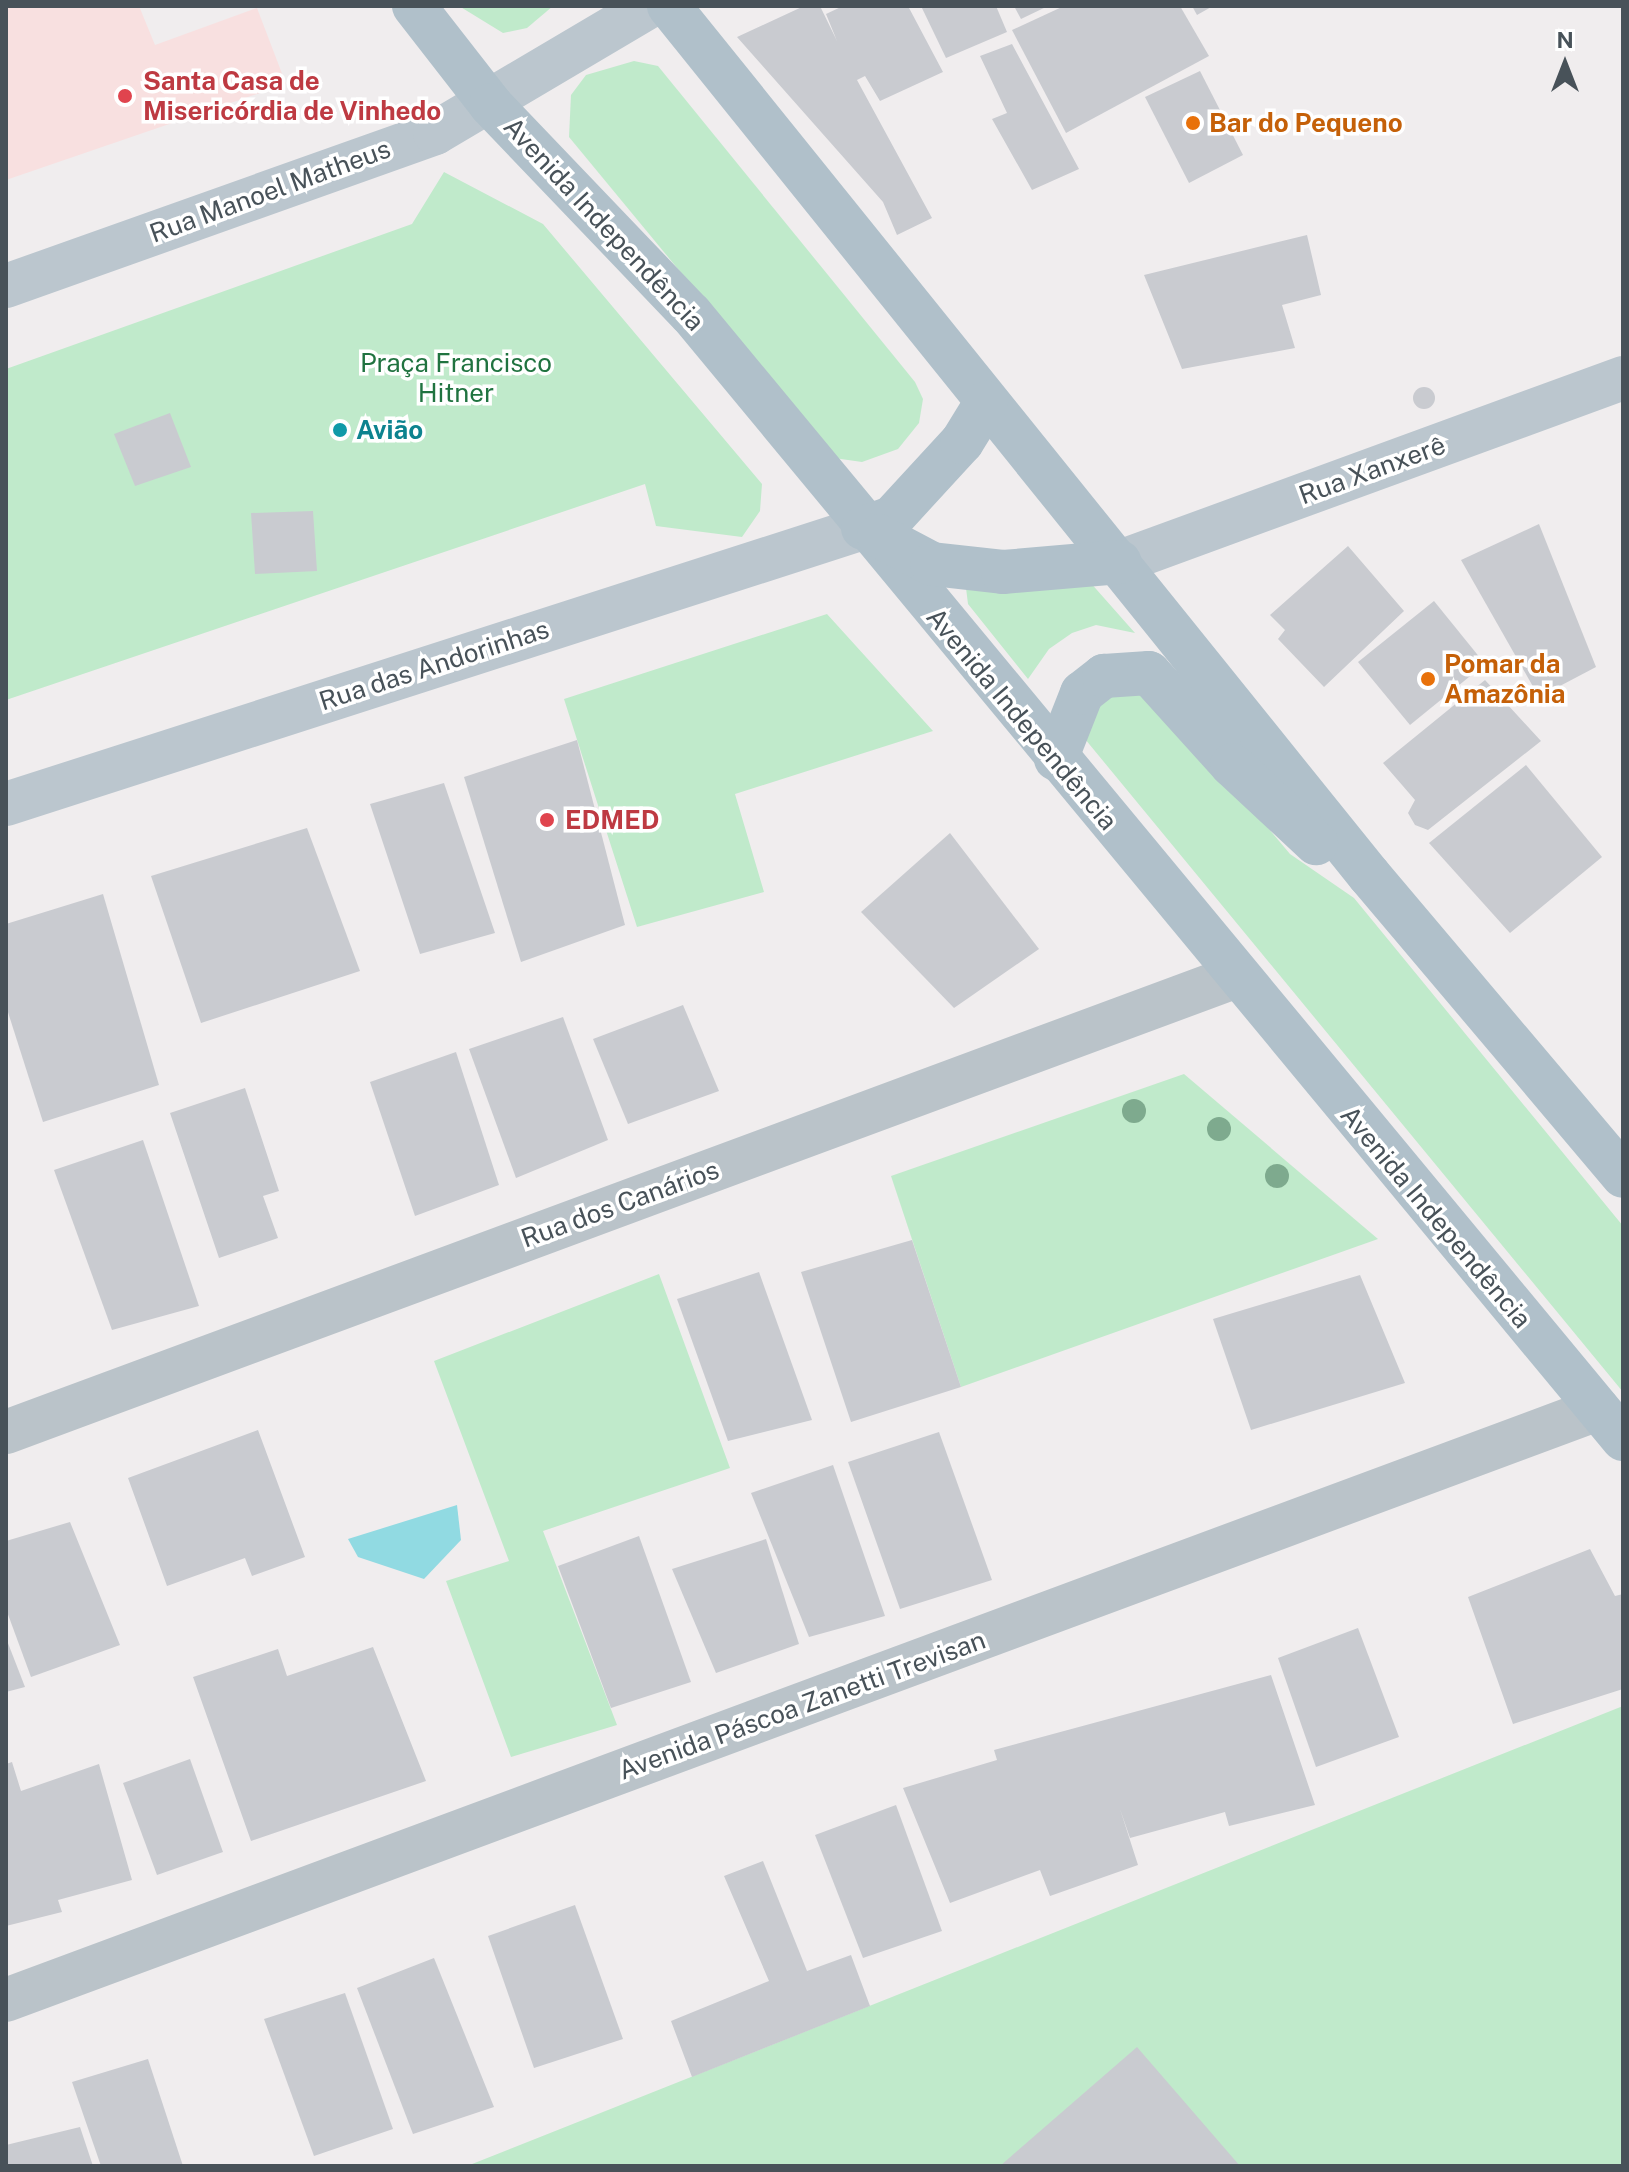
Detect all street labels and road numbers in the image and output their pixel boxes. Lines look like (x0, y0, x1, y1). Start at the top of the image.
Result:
street label: Avenida Independência (497, 111, 711, 337)
street label: Rua Manoel Matheus (145, 133, 395, 249)
street label: Rua Xanxerê (1294, 429, 1450, 511)
street label: Avenida Independência (920, 602, 1124, 836)
street label: Rua das Andorinhas (315, 613, 553, 717)
street label: Avenida Independência (1334, 1100, 1538, 1334)
street label: Rua dos Canários (517, 1154, 723, 1254)
street label: Avenida Páscoa Zanetti Trevisan (614, 1624, 990, 1786)

